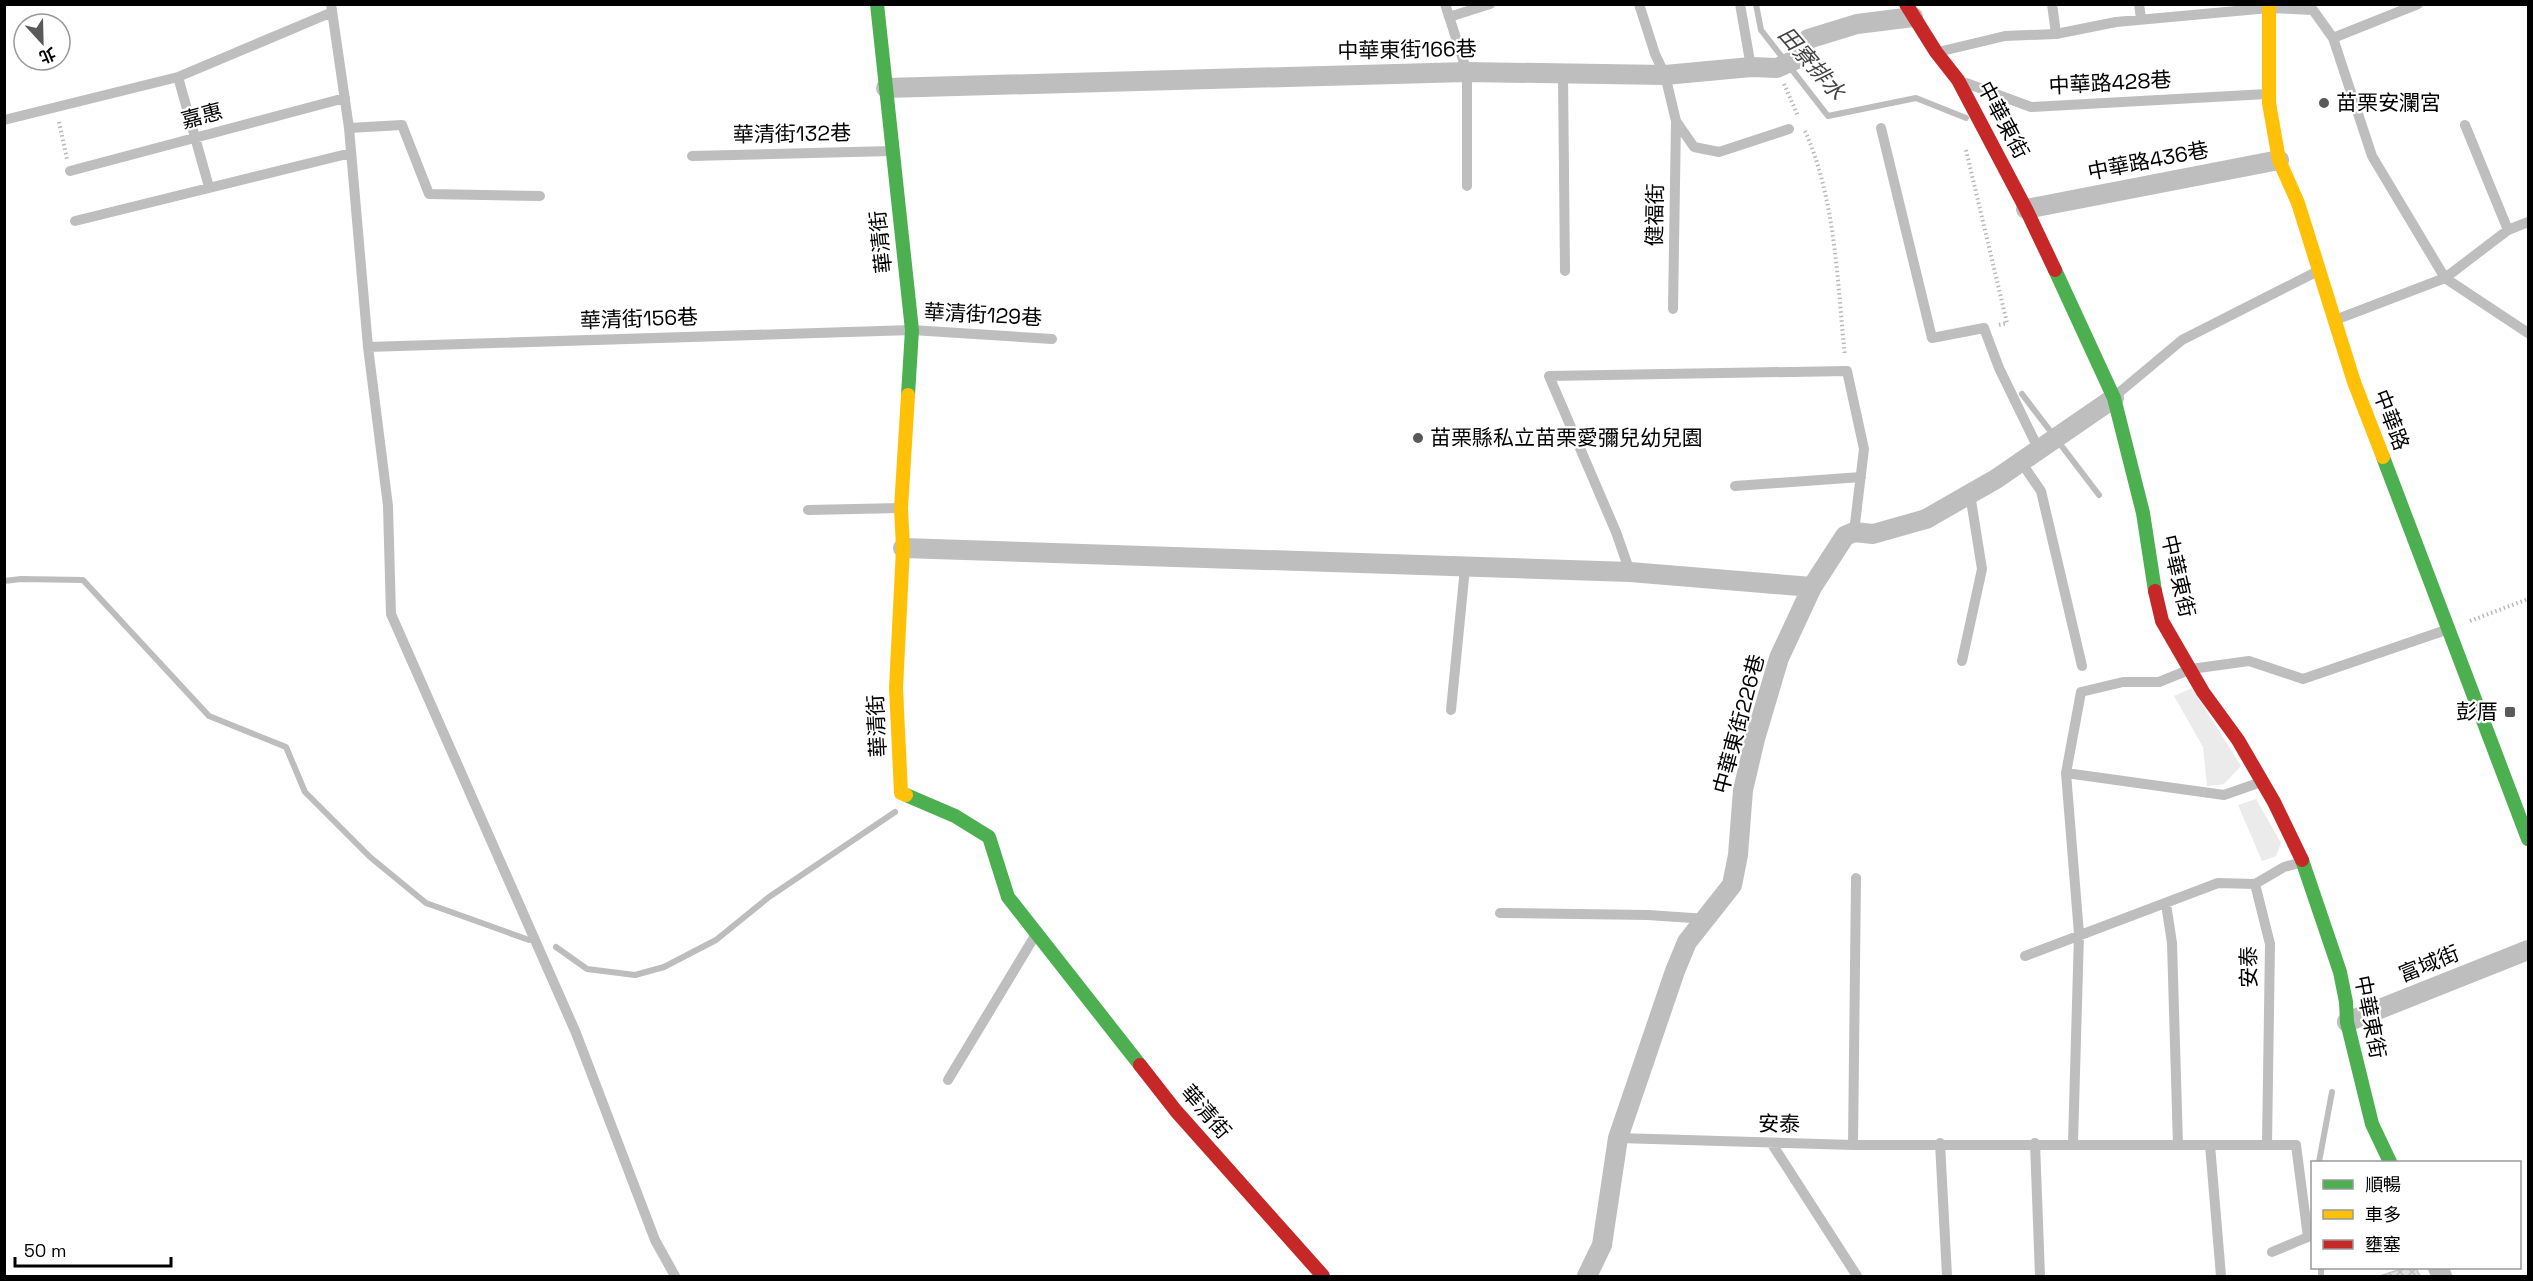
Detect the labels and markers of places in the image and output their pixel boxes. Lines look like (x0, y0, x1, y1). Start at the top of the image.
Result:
place label: 苗栗安瀾宮 (2336, 89, 2441, 116)
marker: 苗栗安瀾宮 (2317, 96, 2331, 110)
place label: 苗栗縣私立苗栗愛彌兒幼兒園 (1430, 424, 1703, 451)
marker: 苗栗縣私立苗栗愛彌兒幼兒園 (1411, 431, 1425, 445)
place label: 彭厝 (2456, 698, 2498, 725)
marker: 彭厝 (2503, 705, 2517, 719)

